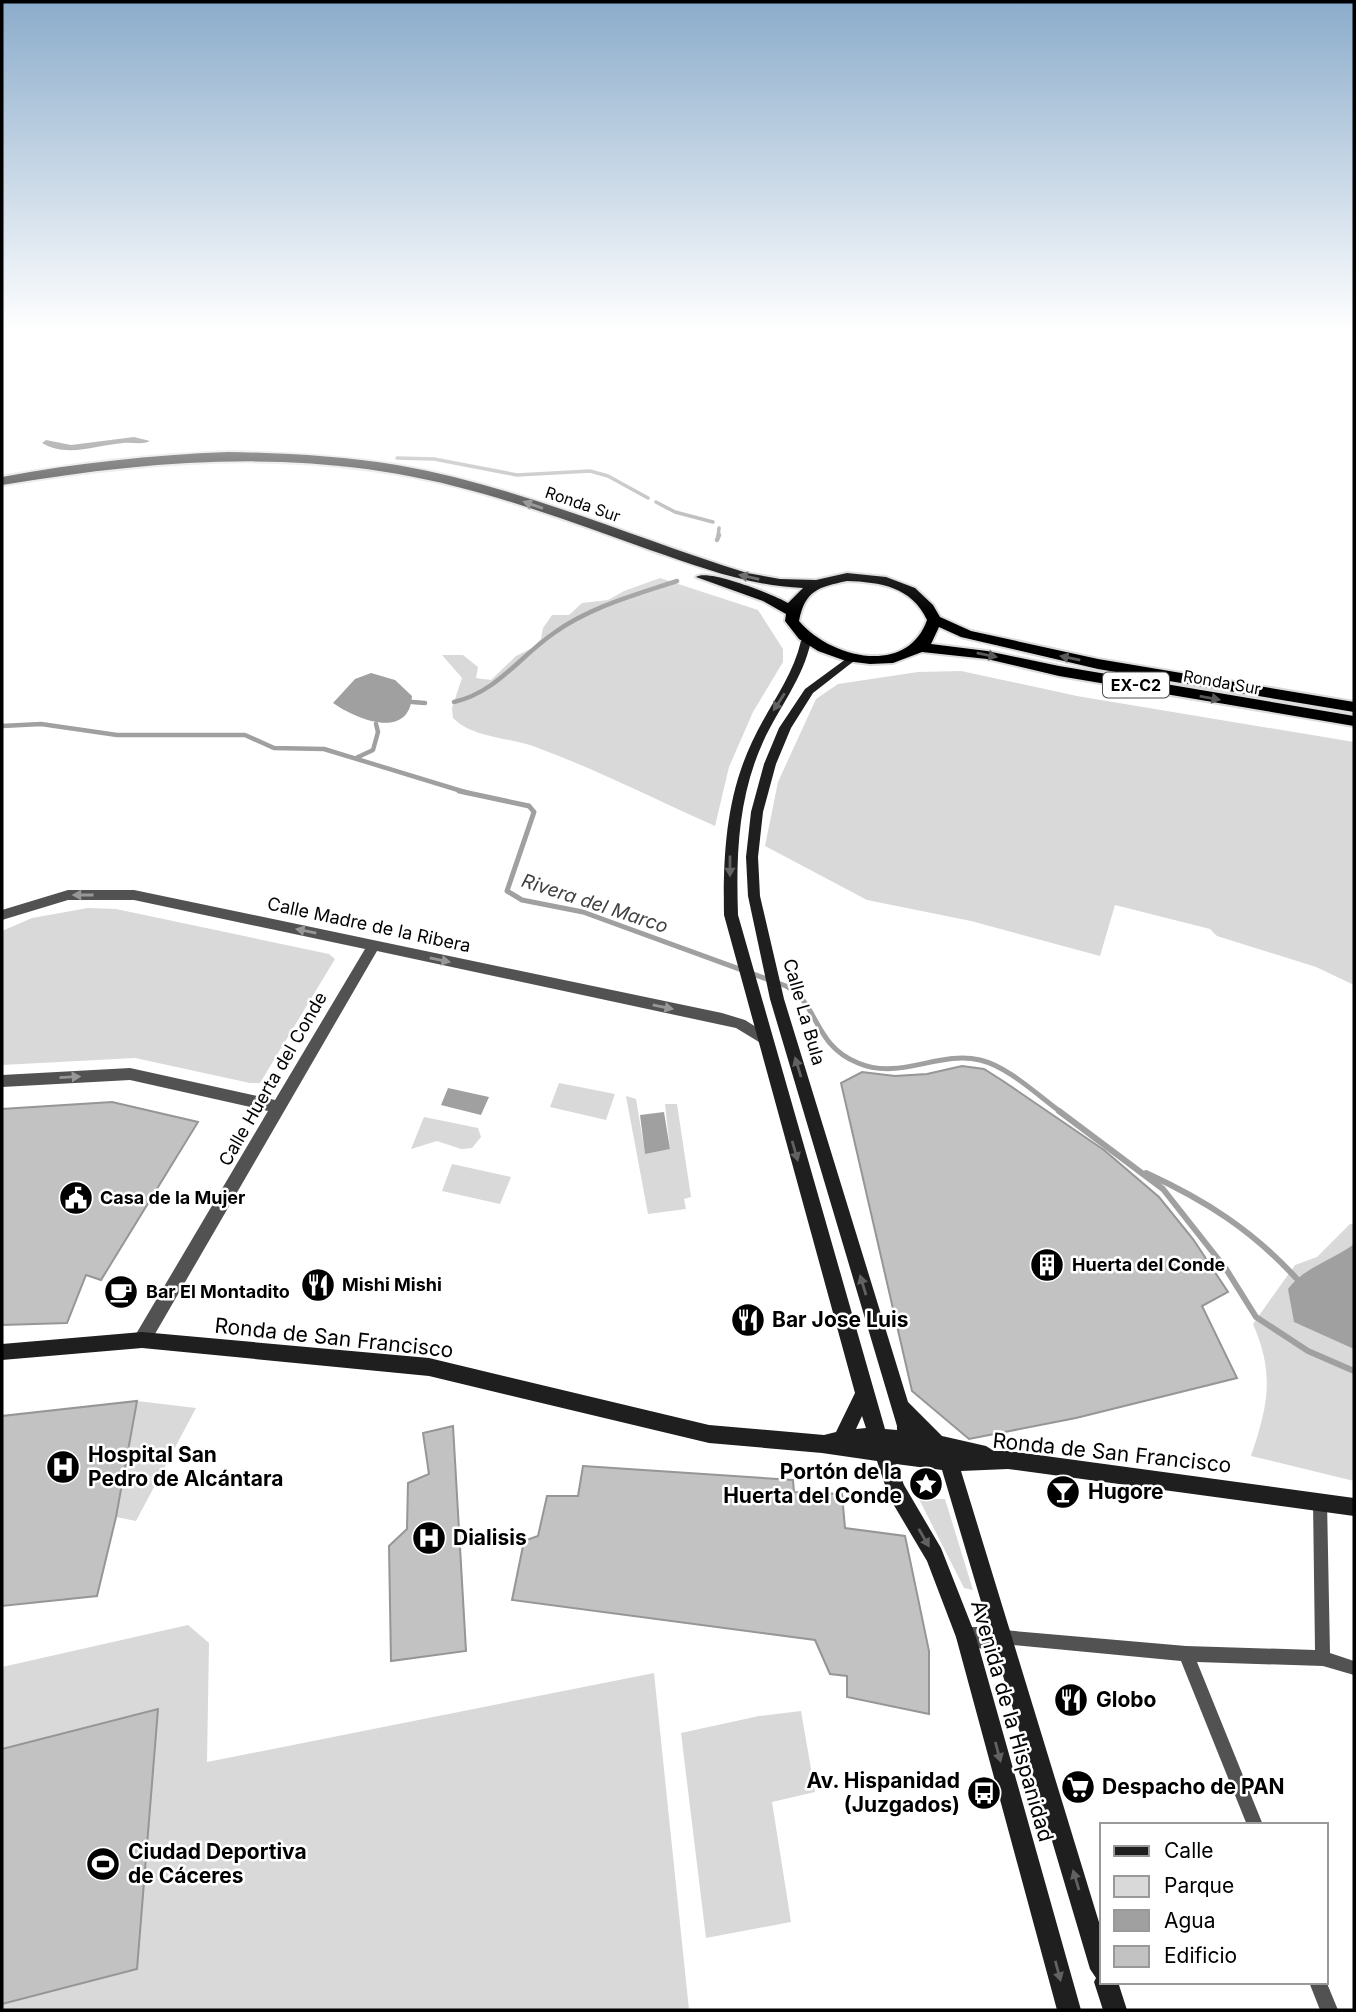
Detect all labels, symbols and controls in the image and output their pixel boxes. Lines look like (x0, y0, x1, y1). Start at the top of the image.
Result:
street label: Ronda Sur (543, 482, 623, 526)
one-way arrow (522, 499, 543, 510)
one-way arrow (738, 571, 760, 582)
one-way arrow (976, 650, 998, 661)
one-way arrow (1059, 653, 1081, 664)
street label: Ronda Sur (1182, 665, 1262, 699)
road number: EX-C2 (1103, 672, 1169, 698)
one-way arrow (773, 692, 786, 711)
one-way arrow (1199, 693, 1221, 704)
one-way arrow (724, 856, 736, 878)
water label: Rivera del Marco (519, 869, 671, 938)
one-way arrow (71, 889, 93, 901)
street label: Calle Madre de la Ribera (265, 893, 473, 956)
one-way arrow (295, 926, 317, 937)
one-way arrow (429, 954, 451, 965)
street label: Calle La Bula (779, 956, 830, 1068)
street label: Calle Huerta del Conde (214, 988, 331, 1169)
one-way arrow (652, 1001, 674, 1012)
one-way arrow (792, 1056, 802, 1077)
one-way arrow (59, 1072, 81, 1083)
one-way arrow (791, 1141, 801, 1162)
public building icon: Casa de la Mujer (57, 1179, 95, 1217)
place label: Casa de la Mujer (100, 1187, 245, 1208)
building icon: Huerta del Conde (1028, 1246, 1066, 1284)
place label: Huerta del Conde (1072, 1254, 1226, 1275)
restaurant icon: Mishi Mishi (299, 1266, 337, 1304)
cafe icon: Bar El Montadito (102, 1273, 140, 1311)
place label: Mishi Mishi (342, 1274, 442, 1295)
one-way arrow (857, 1274, 867, 1295)
place label: Bar El Montadito (146, 1281, 290, 1302)
restaurant icon: Bar Jose Luis (729, 1301, 767, 1339)
place label: Bar Jose Luis (772, 1307, 908, 1332)
street label: Ronda de San Francisco (213, 1313, 455, 1362)
street label: Ronda de San Francisco (991, 1428, 1233, 1477)
place label: Hospital San Pedro de Alcántara (88, 1442, 283, 1491)
hospital icon: Hospital San Pedro de Alcántara (44, 1448, 82, 1486)
place label: Portón de la Huerta del Conde (723, 1459, 902, 1508)
place icon: Portón de la Huerta del Conde (907, 1465, 945, 1503)
bar icon: Hugore (1044, 1473, 1082, 1511)
place label: Hugore (1088, 1479, 1163, 1504)
hospital icon: Dialisis (410, 1519, 448, 1557)
place label: Dialisis (453, 1525, 527, 1550)
one-way arrow (918, 1528, 930, 1547)
street label: Avenida de la Hispanidad (966, 1597, 1059, 1845)
restaurant icon: Globo (1052, 1681, 1090, 1719)
place label: Globo (1096, 1687, 1157, 1712)
one-way arrow (993, 1742, 1003, 1763)
place label: Av. Hispanidad (Juzgados) (806, 1768, 960, 1817)
supermarket icon: Despacho de PAN (1059, 1768, 1097, 1806)
bus stop icon: Av. Hispanidad (Juzgados) (965, 1774, 1003, 1812)
place label: Despacho de PAN (1102, 1774, 1285, 1799)
legend (1100, 1823, 1328, 1984)
text: Calle (1164, 1838, 1214, 1863)
place label: Ciudad Deportiva de Cáceres (128, 1839, 307, 1888)
sports icon: Ciudad Deportiva de Cáceres (84, 1845, 122, 1883)
one-way arrow (1070, 1869, 1080, 1890)
text: Parque (1164, 1873, 1234, 1898)
text: Agua (1164, 1908, 1216, 1933)
text: Edificio (1164, 1943, 1237, 1968)
one-way arrow (1054, 1961, 1064, 1982)

